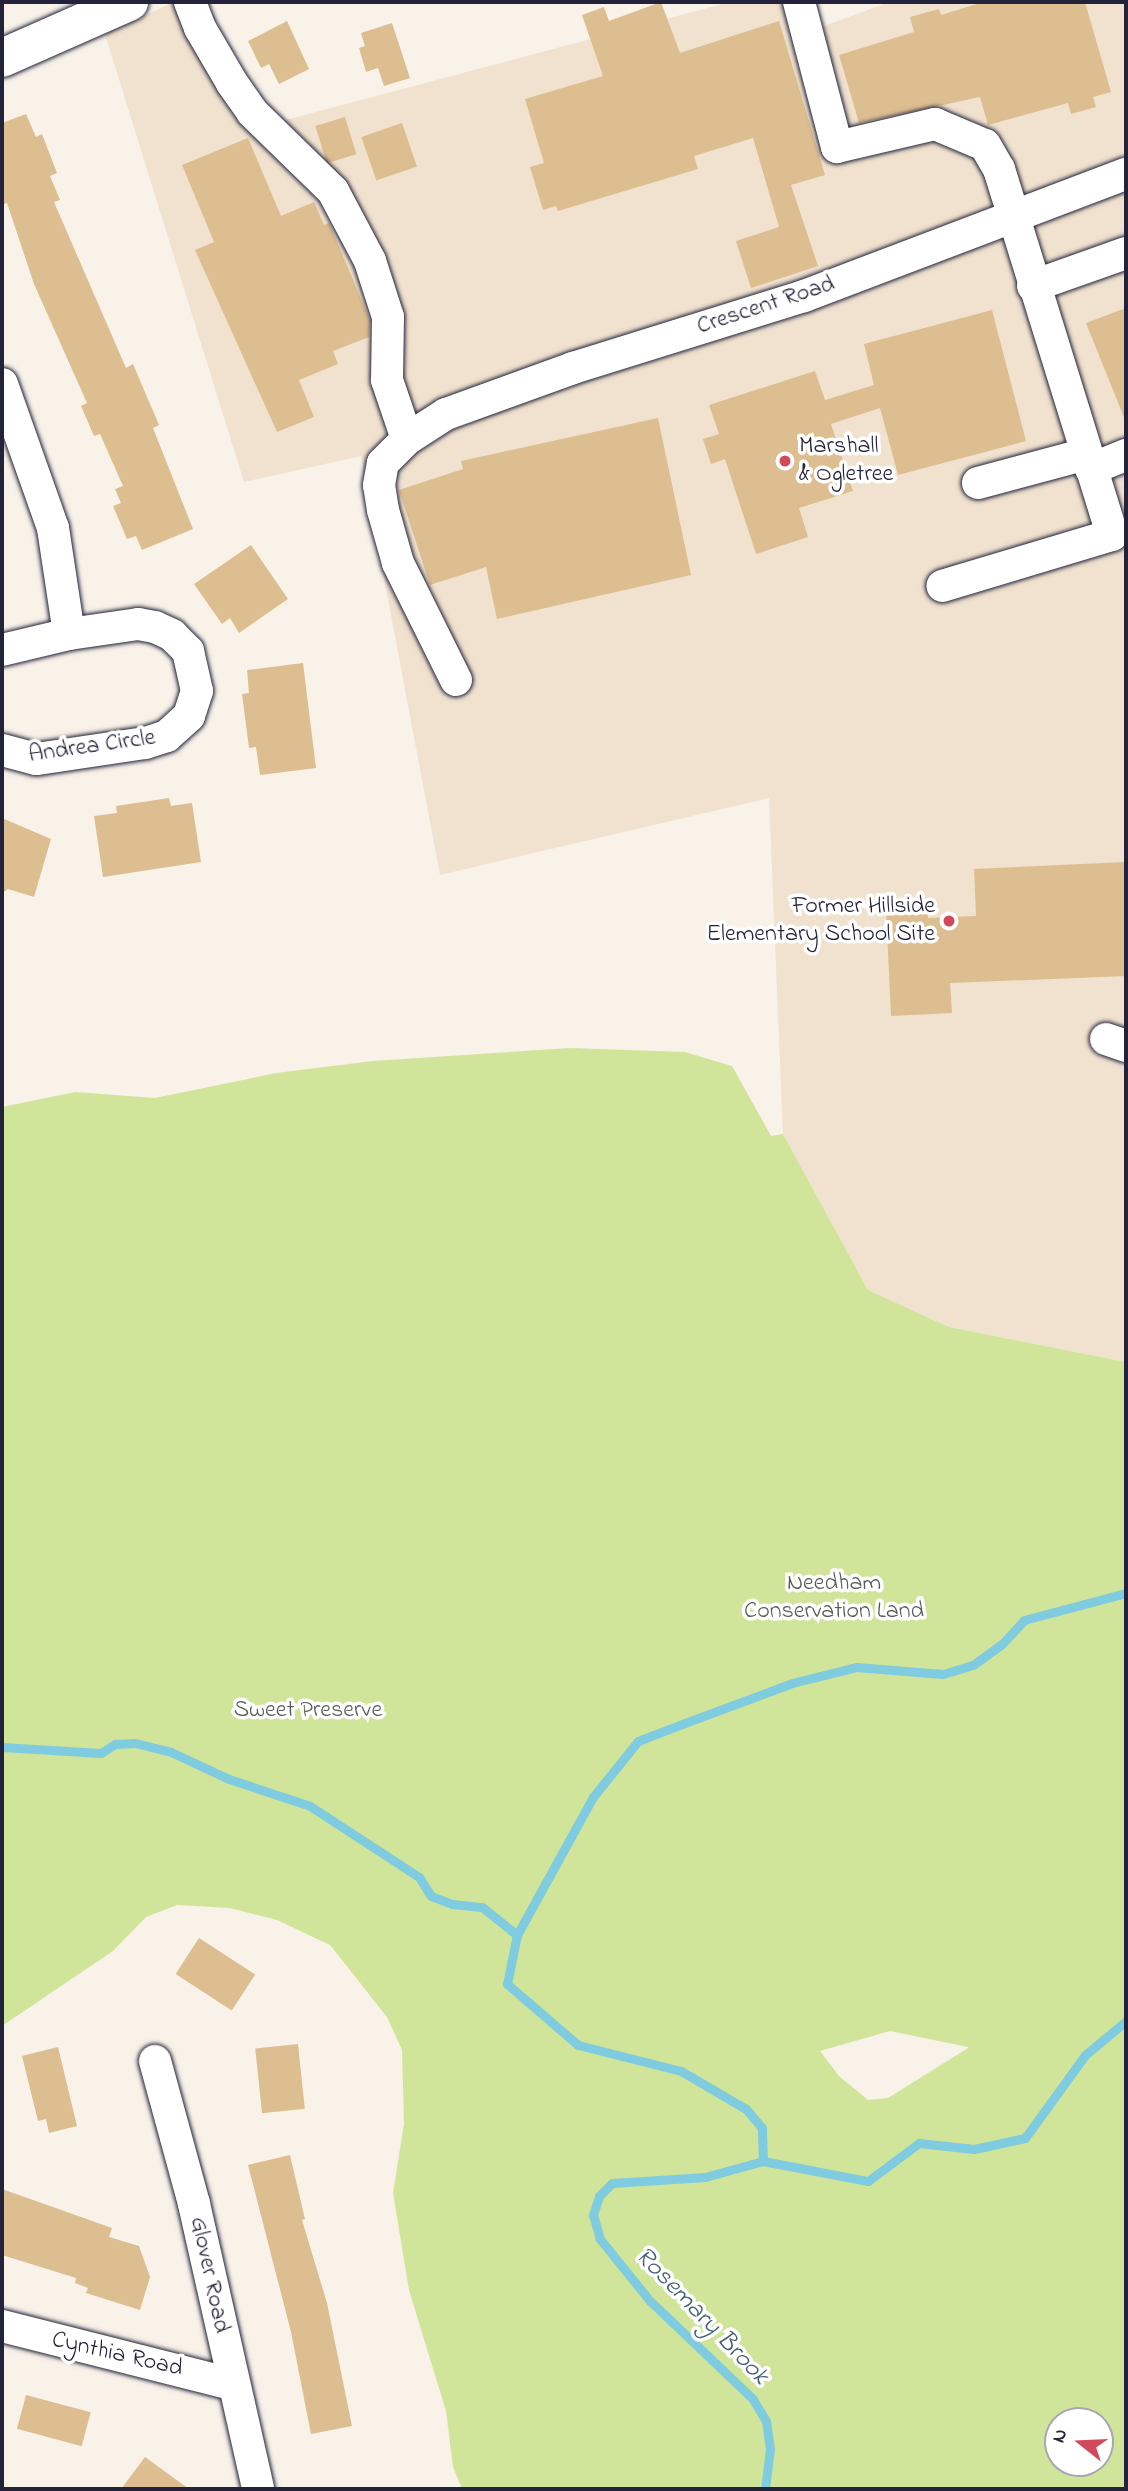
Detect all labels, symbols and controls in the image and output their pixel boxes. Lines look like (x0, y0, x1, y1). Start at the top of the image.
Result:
street label: Crescent Road (694, 270, 838, 342)
place label: Marshall & Ogletree (799, 433, 893, 489)
marker: Marshall & Ogletree (777, 453, 793, 469)
street label: Andrea Circle (27, 724, 157, 770)
place label: Former Hillside Elementary School Site (706, 893, 935, 949)
marker: Former Hillside Elementary School Site (941, 913, 957, 929)
park label: Needham Conservation Land (744, 1570, 924, 1626)
park label: Sweet Preserve (234, 1697, 382, 1725)
street label: Glover Road (183, 2214, 235, 2336)
water label: Rosemary Brook (628, 2242, 774, 2392)
street label: Cynthia Road (49, 2326, 185, 2384)
north arrow (1044, 2407, 1114, 2477)
text: N (1046, 2426, 1075, 2446)

